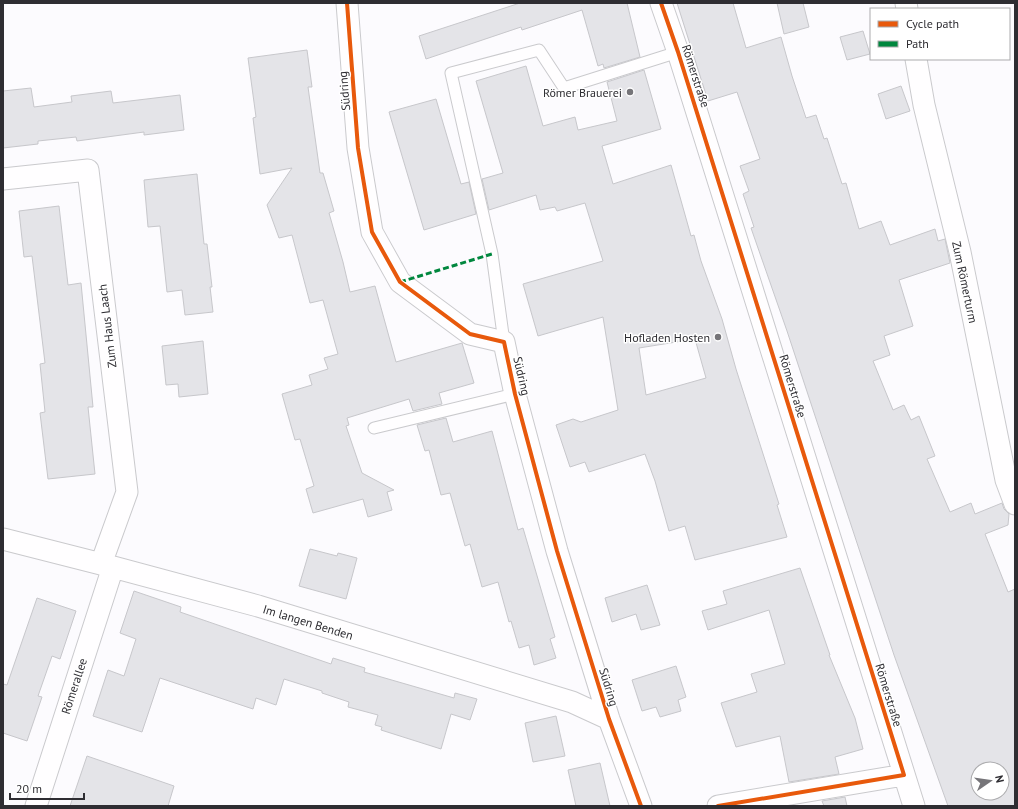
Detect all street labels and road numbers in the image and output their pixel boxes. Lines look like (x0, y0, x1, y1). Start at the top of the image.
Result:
street label: Römerstraße (679, 43, 713, 109)
street label: Südring (335, 71, 353, 111)
street label: Zum Römerturm (949, 240, 981, 324)
street label: Zum Haus Laach (94, 283, 120, 369)
street label: Römerstraße (776, 353, 810, 419)
street label: Südring (510, 355, 534, 397)
street label: Im langen Benden (261, 601, 355, 643)
street label: Römerallee (58, 656, 90, 716)
street label: Römerstraße (872, 662, 906, 728)
street label: Südring (596, 666, 622, 708)

